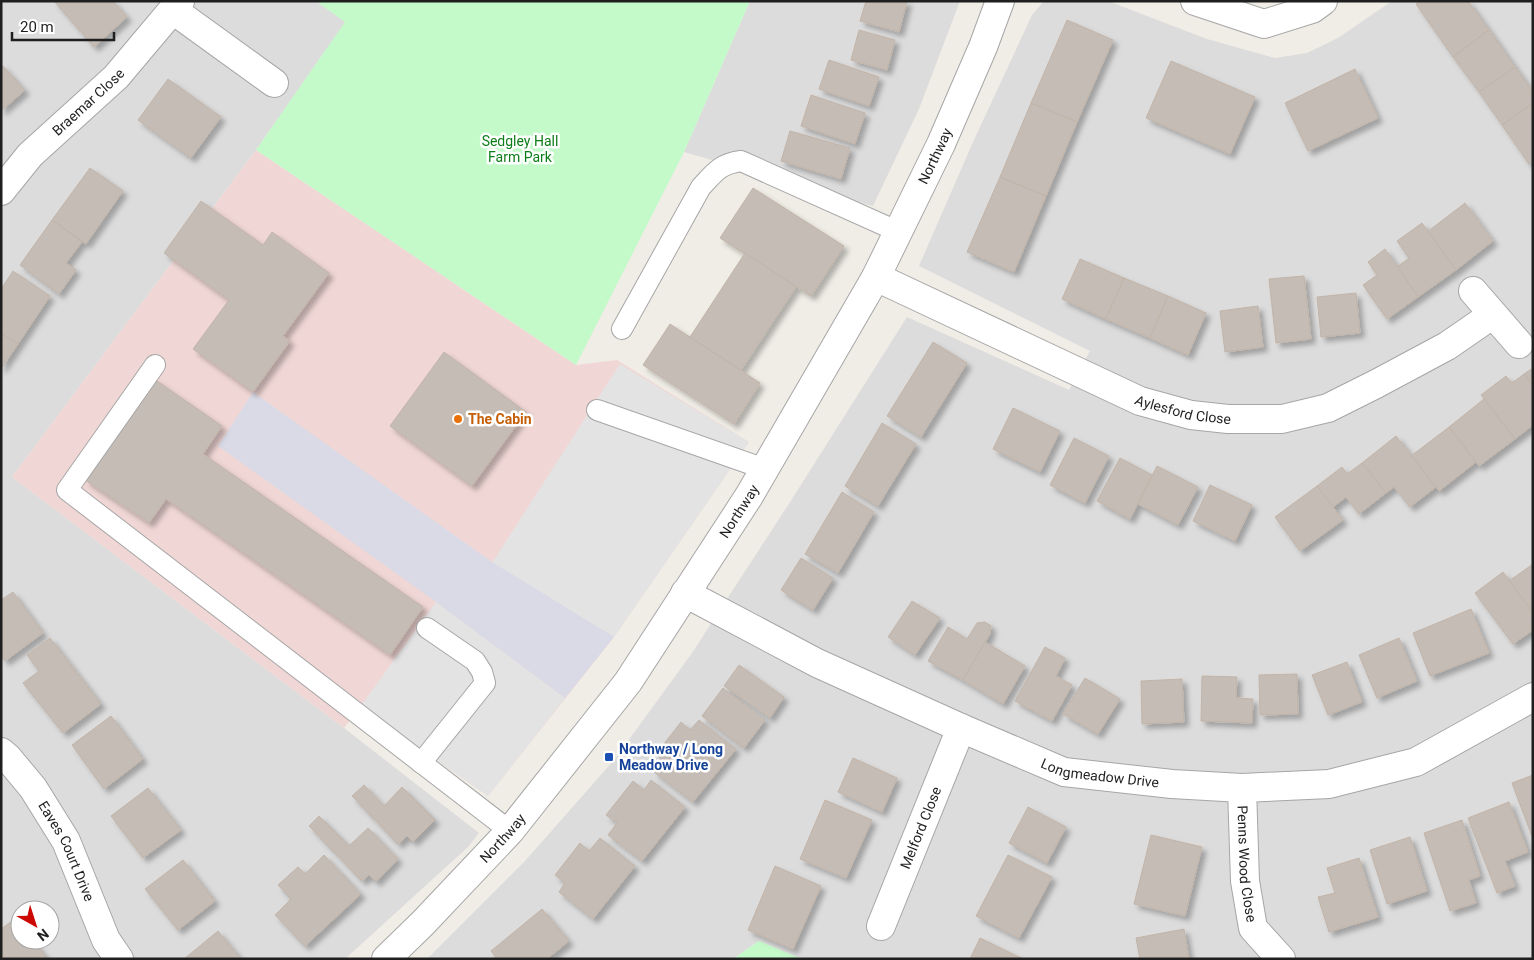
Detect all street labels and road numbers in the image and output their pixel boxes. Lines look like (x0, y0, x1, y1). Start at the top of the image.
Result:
street label: Braemar Close (49, 65, 128, 139)
street label: Northway (915, 125, 955, 187)
street label: Aylesford Close (1133, 392, 1232, 427)
street label: Northway (716, 481, 762, 541)
street label: Longmeadow Drive (1038, 755, 1160, 791)
street label: Melford Close (897, 784, 944, 871)
street label: Eaves Court Drive (35, 798, 97, 904)
street label: Penns Wood Close (1235, 805, 1260, 923)
street label: Northway (477, 810, 529, 866)

